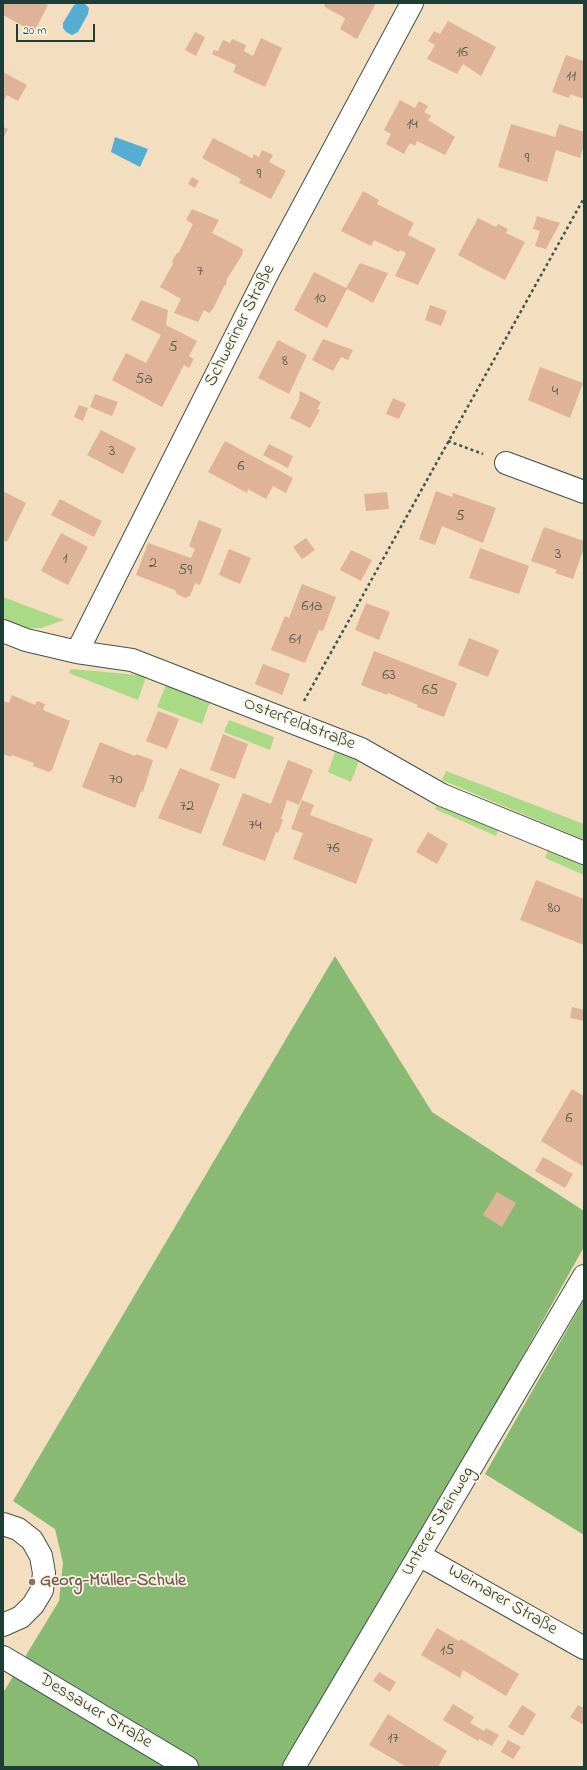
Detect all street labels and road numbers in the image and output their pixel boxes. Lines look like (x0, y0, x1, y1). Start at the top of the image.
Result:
street label: Schweriner Straße (201, 261, 281, 391)
street label: Osterfeldstraße (240, 694, 358, 756)
street label: Unterer Steinweg (398, 1463, 480, 1581)
street label: Weimarer Straße (443, 1561, 561, 1641)
street label: Dessauer Straße (35, 1670, 155, 1754)

